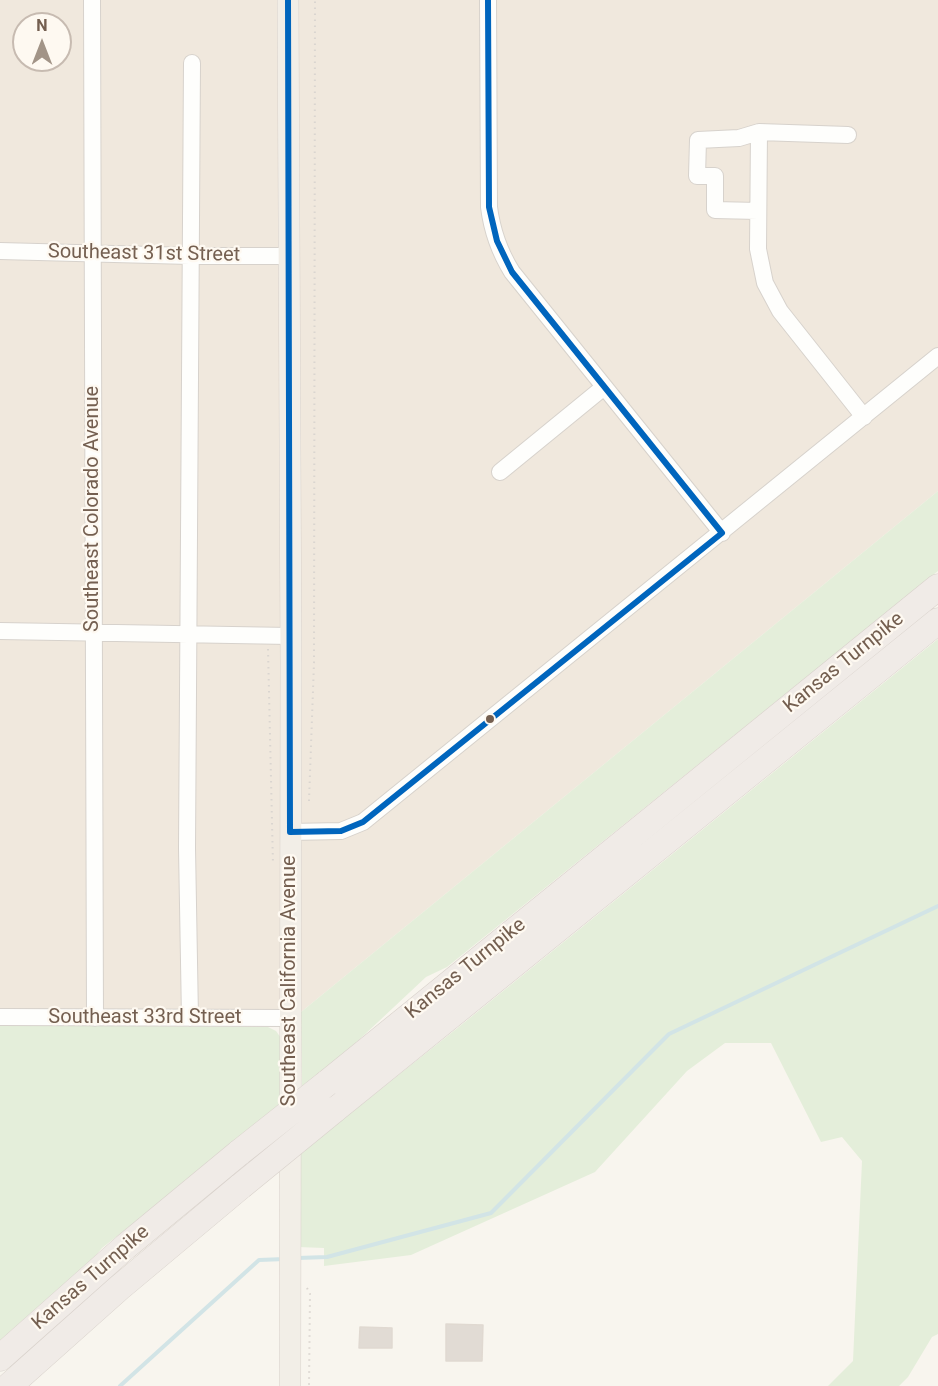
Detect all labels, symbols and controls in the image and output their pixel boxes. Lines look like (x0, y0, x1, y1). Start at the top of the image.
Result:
north arrow (12, 12, 72, 72)
text: N (36, 16, 48, 35)
street label: Southeast 31st Street (48, 240, 240, 268)
street label: Southeast Colorado Avenue (81, 386, 105, 632)
street label: Kansas Turnpike (779, 607, 909, 719)
unlabelled marker (484, 713, 496, 725)
street label: Southeast California Avenue (278, 855, 302, 1107)
street label: Kansas Turnpike (401, 913, 531, 1025)
street label: Southeast 33rd Street (48, 1006, 242, 1030)
street label: Kansas Turnpike (27, 1221, 155, 1335)

